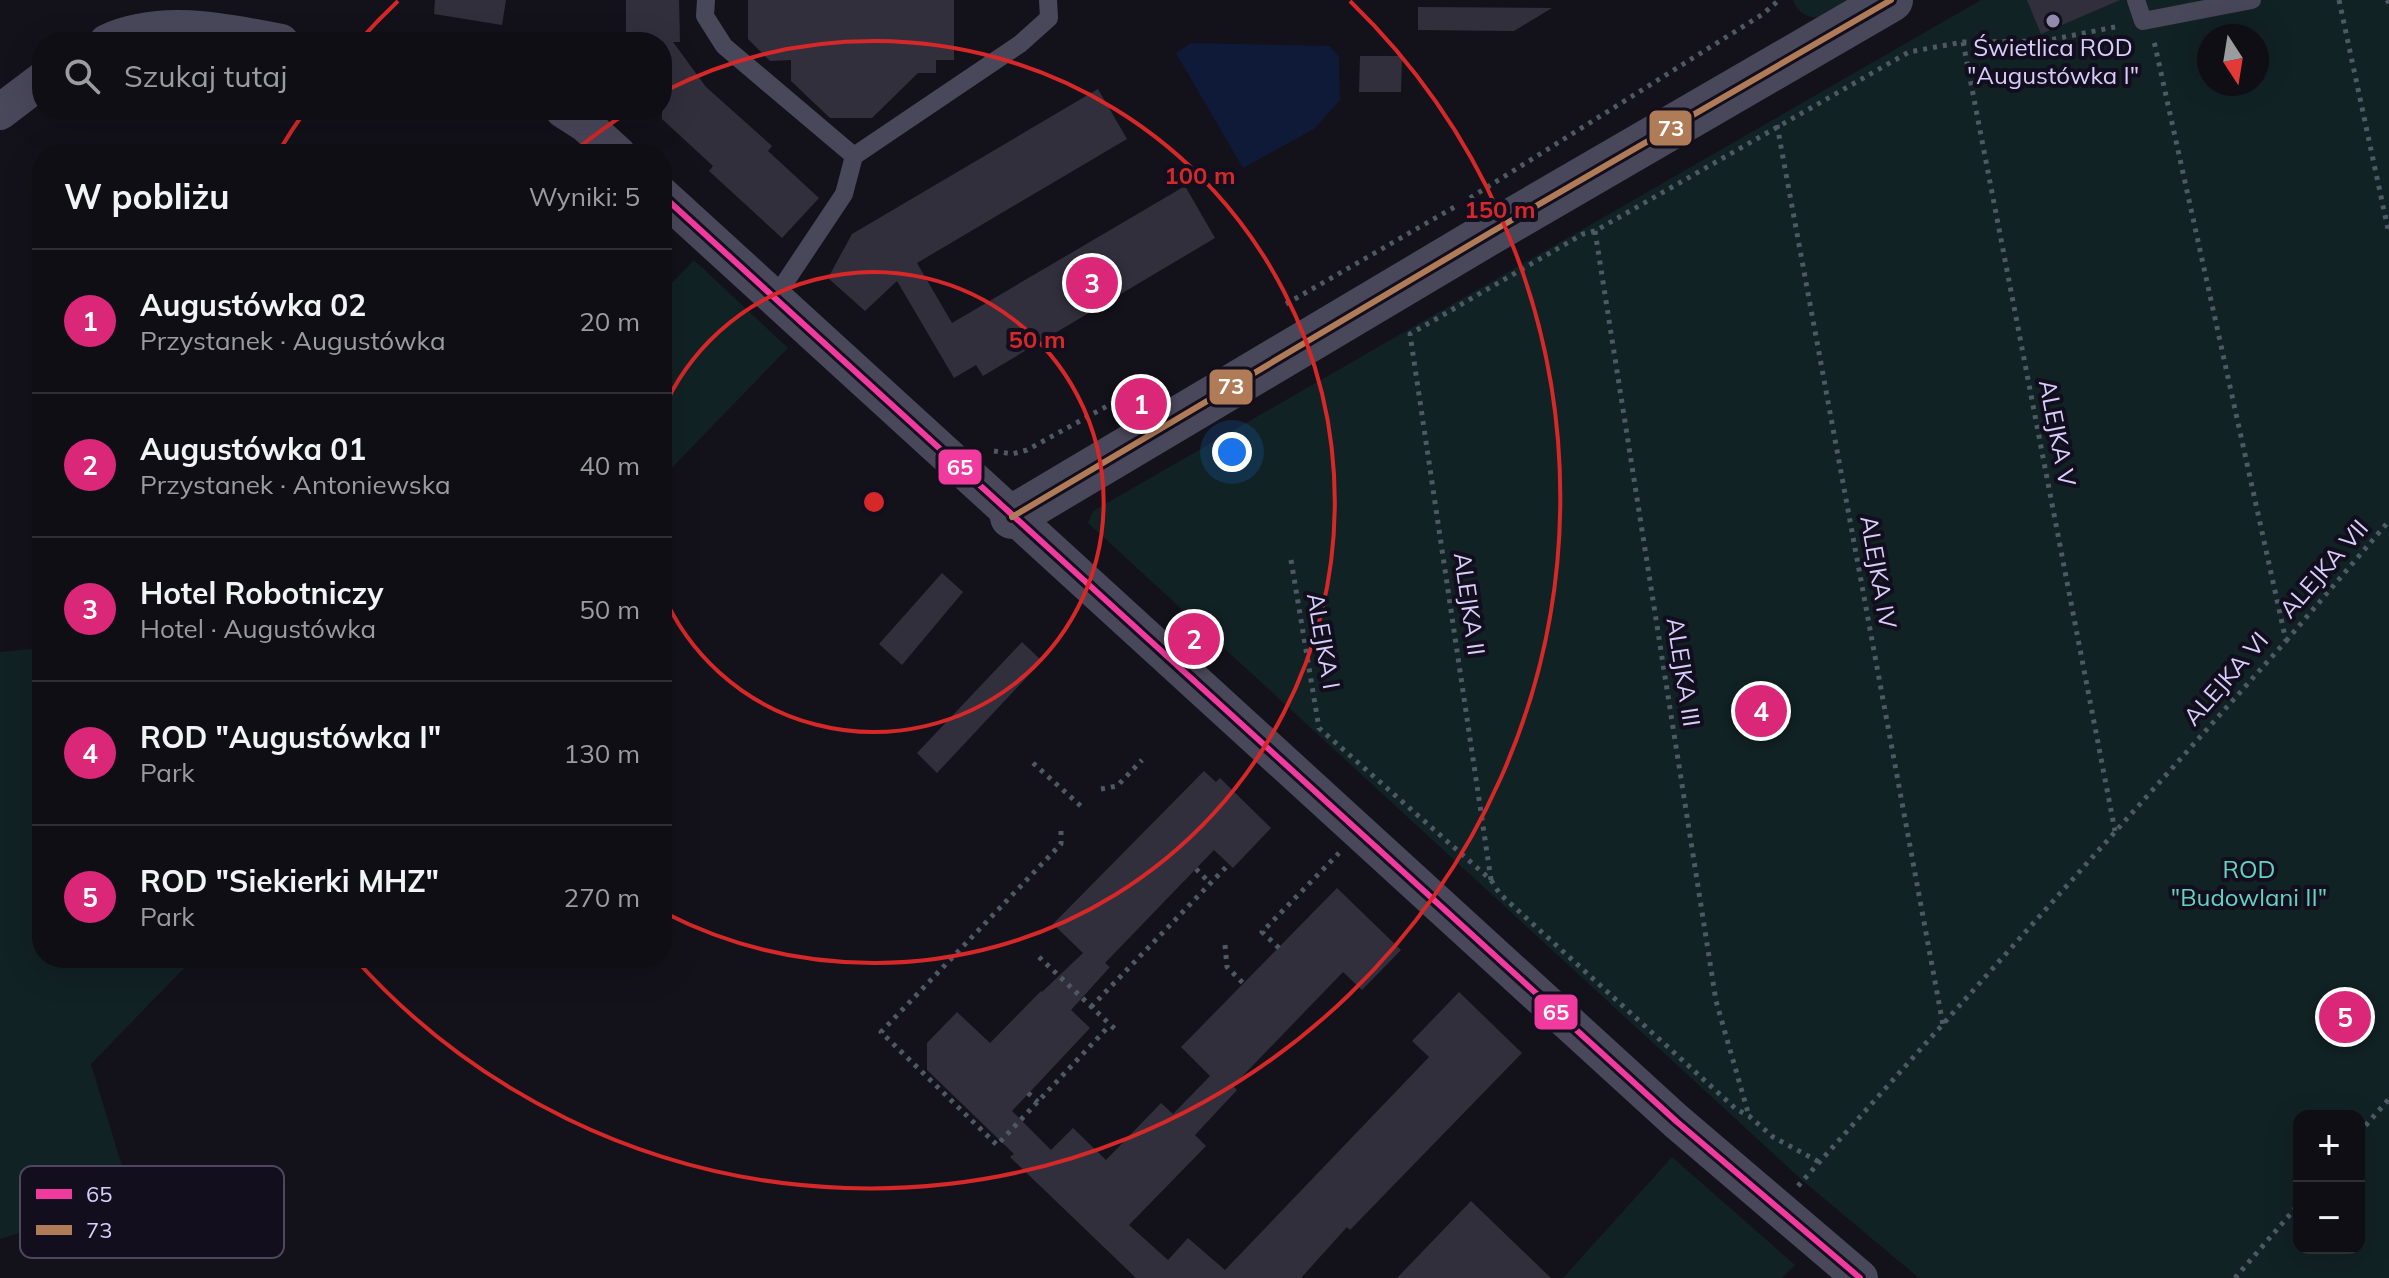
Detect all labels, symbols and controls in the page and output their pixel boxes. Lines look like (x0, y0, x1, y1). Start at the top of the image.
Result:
marker: Świetlica ROD "Augustówka I" (2044, 12, 2062, 30)
north arrow (2197, 24, 2269, 96)
search box (32, 32, 672, 120)
place label: Świetlica ROD "Augustówka I" (1967, 32, 2139, 90)
icon: search (60, 54, 104, 98)
text: Szukaj tutaj (124, 57, 287, 95)
line badge: 73 (1648, 109, 1693, 147)
text: 73 (1658, 114, 1684, 142)
text: 100 m (1164, 160, 1236, 190)
text: W pobliżu (64, 175, 230, 218)
text: Wyniki: 5 (529, 180, 640, 213)
text: 150 m (1464, 194, 1536, 224)
pin: 3 (1066, 253, 1118, 313)
text: Augustówka 02 (140, 286, 366, 324)
text: 1 (82, 305, 98, 338)
text: 20 m (579, 305, 640, 338)
text: Przystanek · Augustówka (140, 324, 445, 357)
text: 50 m (1009, 324, 1065, 354)
line badge: 73 (1208, 368, 1254, 406)
text: 73 (1218, 372, 1244, 400)
pin: 1 (1115, 374, 1167, 434)
street label: ALEJKA V (2033, 377, 2083, 489)
text: Augustówka 01 (140, 430, 366, 468)
your location (1212, 432, 1252, 472)
line badge: 65 (937, 448, 983, 486)
text: 2 (82, 449, 98, 482)
text: 40 m (579, 449, 640, 482)
text: 65 (947, 453, 973, 481)
text: Przystanek · Antoniewska (140, 468, 451, 501)
centre of rings (860, 488, 888, 516)
street label: ALEJKA IV (1854, 513, 1904, 631)
street label: ALEJKA VII (2272, 513, 2374, 624)
street label: ALEJKA II (1448, 550, 1492, 657)
text: Hotel Robotniczy (140, 574, 383, 612)
street label: ALEJKA I (1301, 590, 1347, 691)
text: 3 (82, 593, 98, 626)
text: 50 m (579, 593, 640, 626)
pin: 2 (1168, 609, 1220, 669)
text: Hotel · Augustówka (140, 612, 376, 645)
street label: ALEJKA III (1661, 615, 1707, 728)
street label: ALEJKA VI (2176, 625, 2274, 731)
pin: 4 (1735, 681, 1787, 741)
text: ROD "Augustówka I" (140, 718, 441, 756)
text: 4 (82, 737, 98, 770)
text: 130 m (564, 737, 640, 770)
text: Park (140, 756, 195, 789)
park label: ROD "Budowlani II" (2171, 854, 2327, 912)
text: ROD "Siekierki MHZ" (140, 862, 439, 900)
text: 5 (82, 881, 98, 914)
text: 270 m (564, 881, 640, 914)
text: Park (140, 900, 195, 933)
pin: 5 (2319, 987, 2371, 1047)
line badge: 65 (1533, 993, 1579, 1031)
text: 65 (1543, 998, 1569, 1026)
map controls (2293, 1110, 2365, 1254)
button: + (2293, 1110, 2365, 1182)
legend (20, 1166, 284, 1258)
text: 65 (86, 1180, 112, 1208)
button: − (2293, 1182, 2365, 1254)
text: 73 (86, 1216, 112, 1244)

